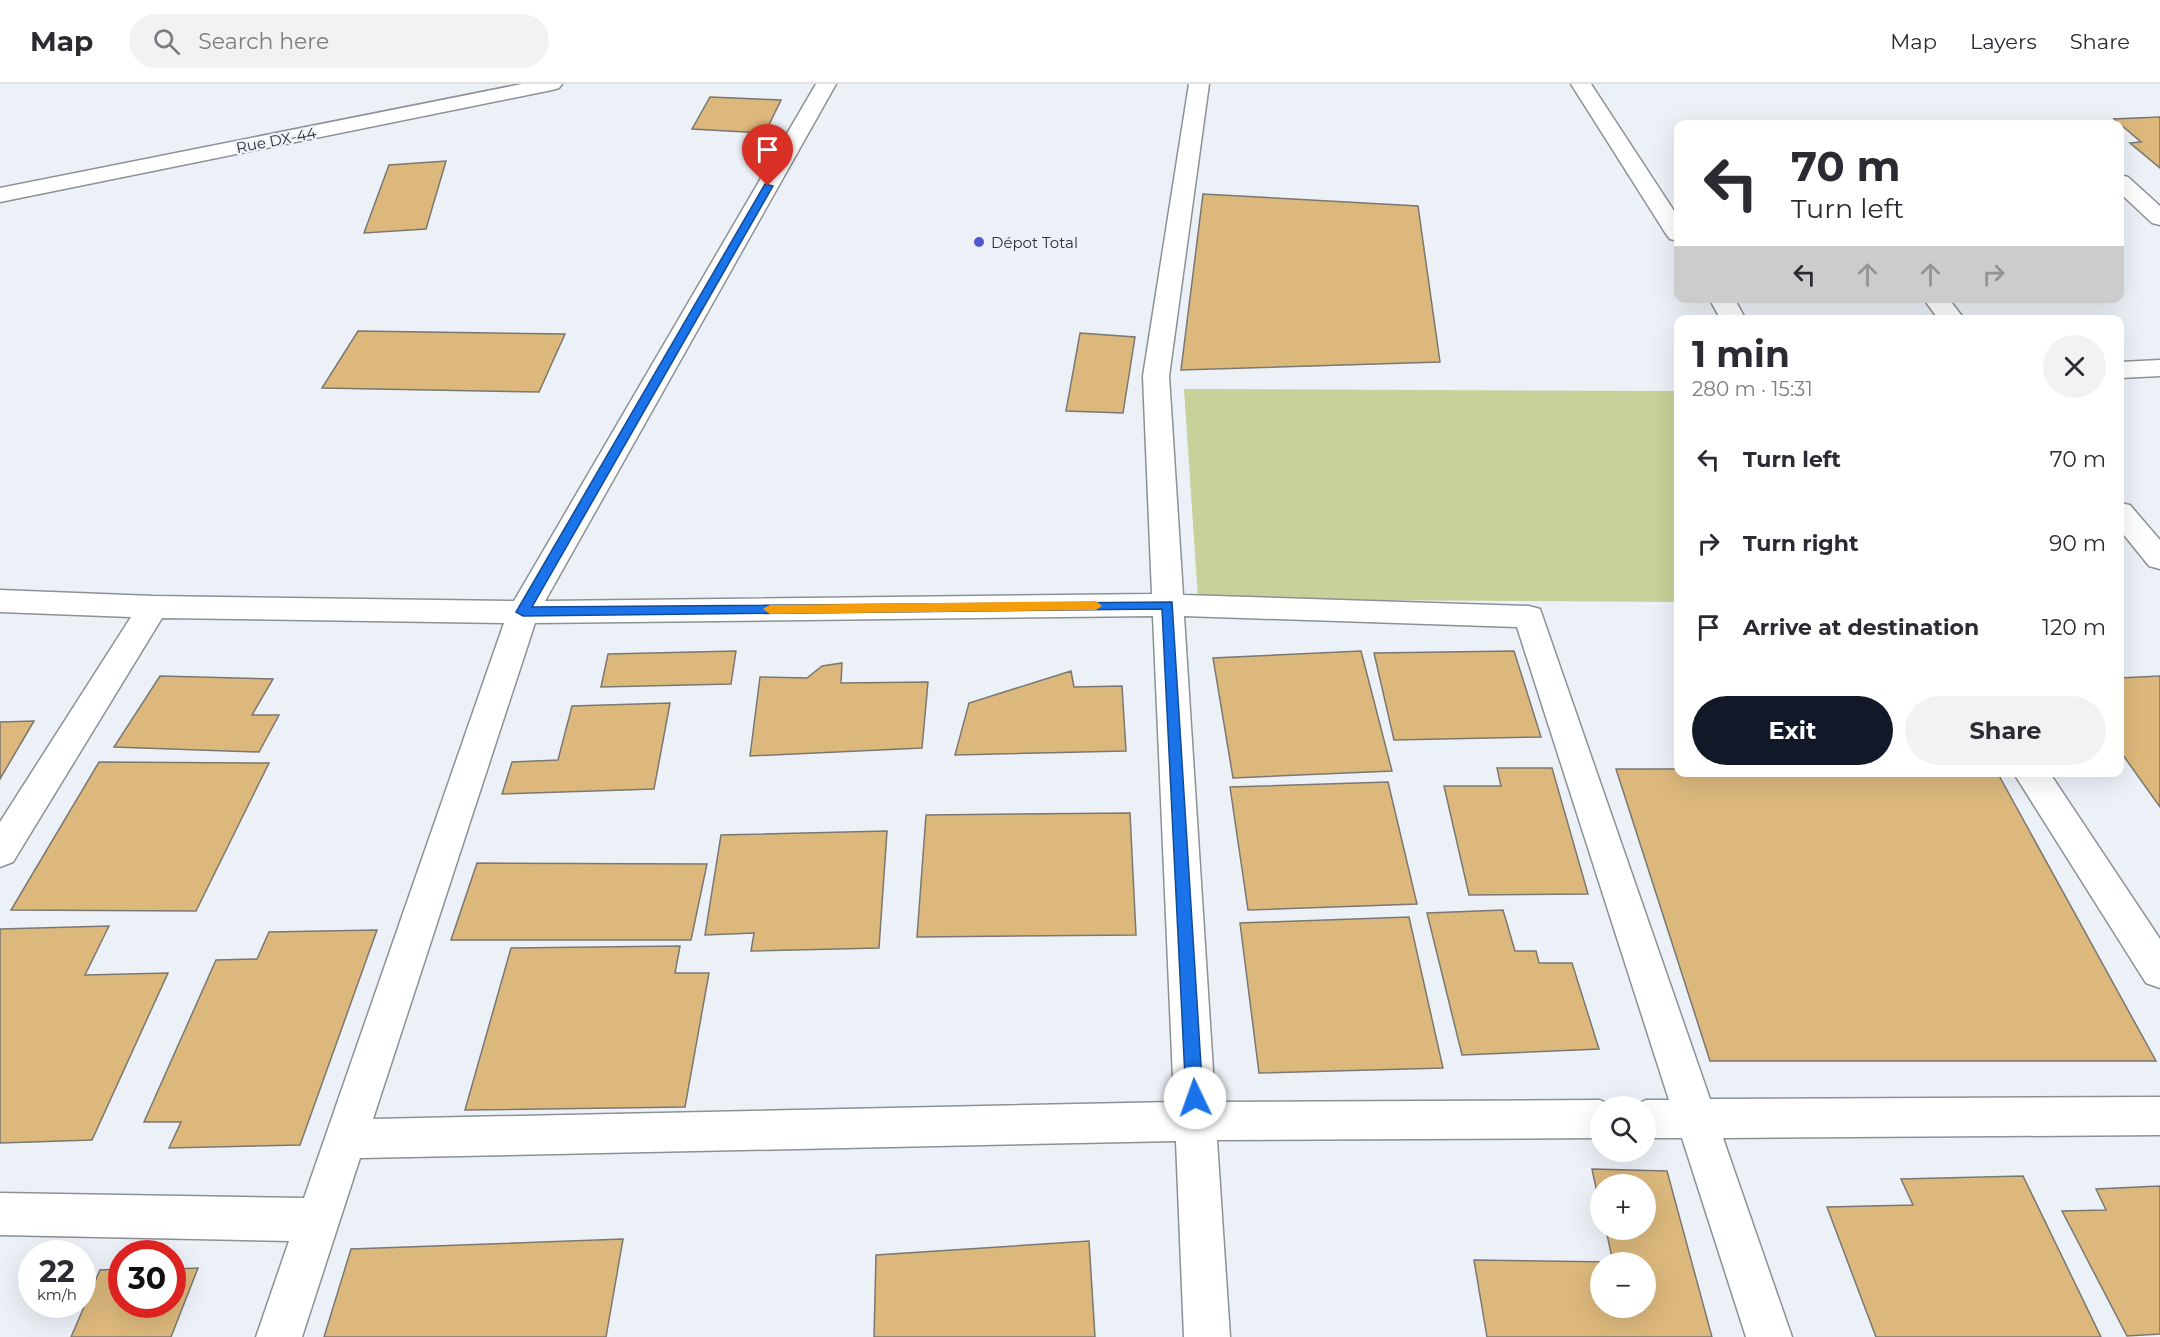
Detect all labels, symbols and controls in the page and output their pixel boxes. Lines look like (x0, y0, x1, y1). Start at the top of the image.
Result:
search box (129, 14, 549, 68)
text: Map (30, 24, 93, 58)
icon: search (150, 25, 183, 58)
text: Search here (198, 28, 329, 55)
text: Map (1890, 29, 1937, 54)
text: Layers (1970, 29, 2037, 54)
text: Share (2070, 29, 2130, 54)
street label: Rue DX-44 (234, 123, 318, 157)
pin (742, 124, 793, 186)
icon: arrive (751, 133, 784, 166)
text: 70 m (1791, 140, 1901, 192)
icon: left (1692, 144, 1770, 222)
text: Turn left (1791, 192, 1904, 225)
place label: Dépot Total (991, 233, 1078, 252)
marker: Dépot Total (972, 235, 986, 249)
icon: left (1788, 258, 1821, 291)
icon: ahead (1851, 258, 1884, 291)
icon: ahead (1914, 258, 1947, 291)
icon: right (1977, 258, 2010, 291)
text: 1 min (1692, 332, 1790, 376)
button: close (2043, 335, 2106, 398)
text: 280 m · 15:31 (1692, 377, 1813, 401)
icon: left (1692, 443, 1725, 476)
text: Turn left (1743, 446, 1841, 473)
text: 70 m (2050, 446, 2106, 473)
icon: right (1692, 527, 1725, 560)
text: Turn right (1743, 530, 1858, 557)
text: 90 m (2049, 530, 2106, 557)
icon: arrive (1692, 611, 1725, 644)
text: Arrive at destination (1743, 614, 1979, 641)
text: 120 m (2042, 614, 2106, 641)
button: Exit (1692, 696, 1893, 765)
button: Share (1905, 696, 2106, 765)
position arrow (1163, 1066, 1227, 1130)
map controls (1590, 1096, 1656, 1318)
button: search (1590, 1096, 1656, 1162)
button: + (1590, 1174, 1656, 1240)
speed limit sign: 30 (108, 1240, 186, 1318)
button: − (1590, 1252, 1656, 1318)
text: 22 (39, 1253, 75, 1290)
text: km/h (37, 1285, 77, 1304)

